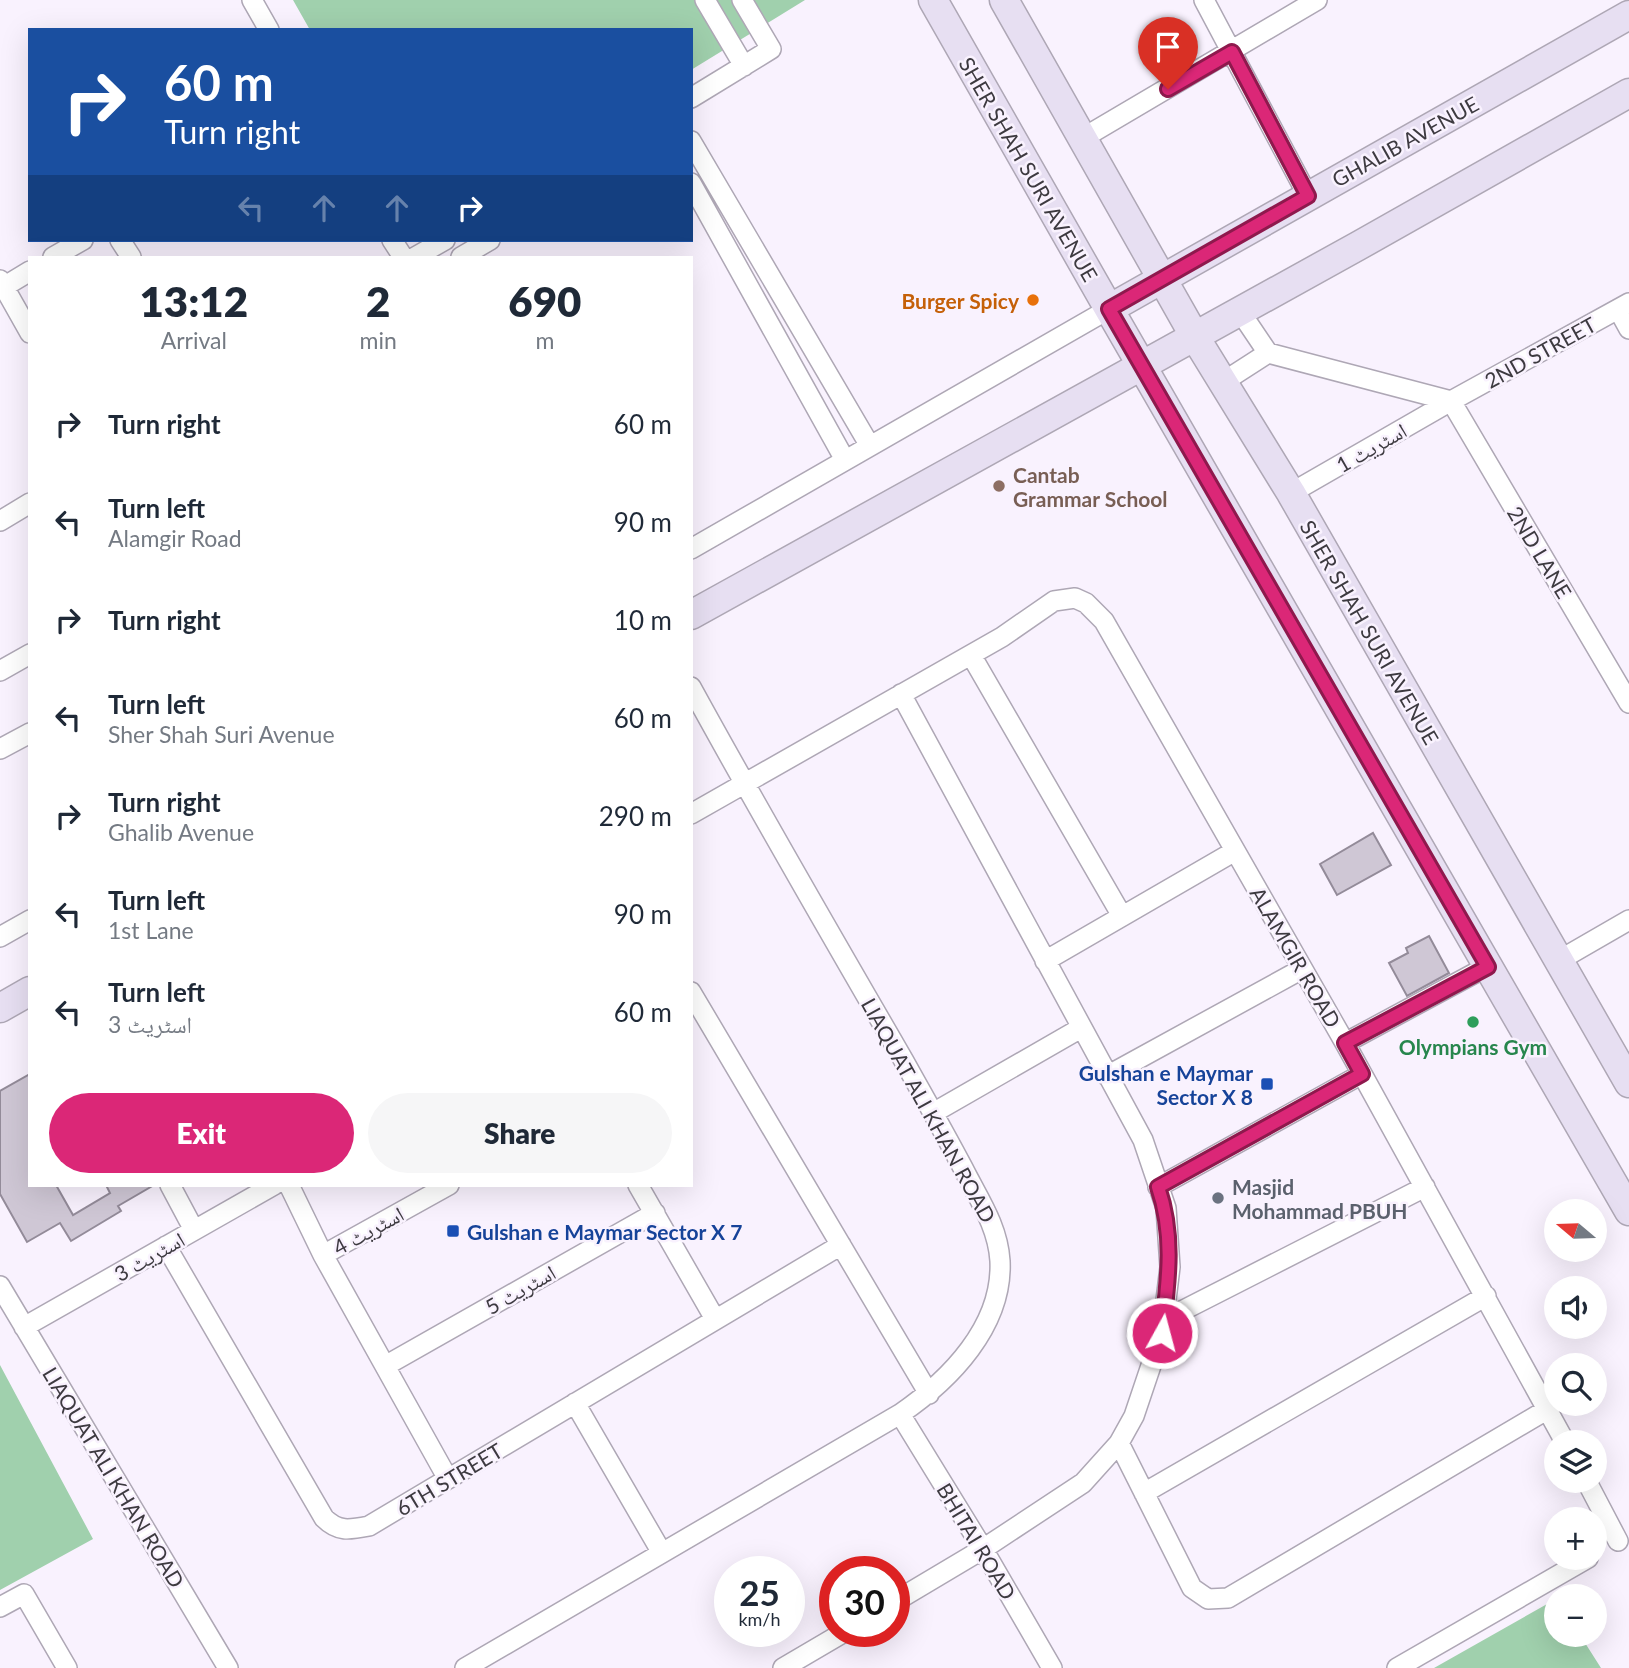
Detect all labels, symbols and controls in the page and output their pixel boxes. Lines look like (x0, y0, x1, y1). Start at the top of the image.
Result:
pin (1138, 17, 1198, 89)
icon: arrive (1149, 28, 1187, 66)
street label: SHER SHAH SURI AVENUE (954, 52, 1104, 286)
text: 60 m (164, 53, 274, 111)
icon: right (49, 56, 140, 147)
street label: GHALIB AVENUE (1327, 90, 1483, 192)
text: Turn right (164, 112, 300, 151)
icon: left (232, 189, 270, 227)
icon: ahead (305, 189, 343, 227)
icon: ahead (378, 189, 416, 227)
icon: right (451, 189, 489, 227)
text: 13:12 (140, 276, 248, 326)
text: 2 (366, 276, 390, 326)
text: 690 (508, 276, 581, 326)
place label: Burger Spicy (901, 288, 1020, 313)
marker: Burger Spicy (1025, 292, 1041, 308)
street label: 2ND STREET (1480, 311, 1600, 393)
text: Arrival (161, 326, 227, 354)
text: min (360, 326, 397, 354)
text: m (535, 326, 554, 354)
icon: right (49, 405, 87, 443)
text: Turn right (108, 408, 221, 440)
text: 60 m (614, 408, 672, 440)
street label: اسٹریٹ 1 (1331, 417, 1411, 477)
place label: Cantab Grammar School (1013, 462, 1168, 511)
marker: Cantab Grammar School (991, 478, 1007, 494)
text: Turn left (108, 492, 205, 524)
street label: 2ND LANE (1503, 502, 1577, 602)
icon: left (49, 503, 87, 541)
text: 90 m (614, 506, 672, 538)
street label: SHER SHAH SURI AVENUE (1295, 515, 1445, 749)
text: Alamgir Road (108, 524, 242, 552)
icon: right (49, 601, 87, 639)
text: Turn right (108, 604, 221, 636)
text: 10 m (614, 604, 672, 636)
text: Turn left (108, 688, 205, 720)
icon: left (49, 699, 87, 737)
text: 60 m (614, 702, 672, 734)
text: Sher Shah Suri Avenue (108, 720, 335, 748)
text: Turn right (108, 786, 221, 818)
icon: right (49, 797, 87, 835)
text: 290 m (599, 800, 672, 832)
text: Ghalib Avenue (108, 818, 254, 846)
street label: ALAMGIR ROAD (1246, 882, 1346, 1032)
text: Turn left (108, 884, 205, 916)
icon: left (49, 895, 87, 933)
text: 90 m (614, 898, 672, 930)
text: 1st Lane (108, 916, 194, 944)
text: Turn left (108, 976, 205, 1008)
icon: left (49, 993, 87, 1031)
street label: LIAQUAT ALI KHAN ROAD (857, 993, 1001, 1227)
text: 60 m (614, 996, 672, 1028)
text: اسٹریٹ 3 (108, 1010, 192, 1038)
marker: Olympians Gym (1465, 1014, 1481, 1030)
place label: Olympians Gym (1399, 1034, 1547, 1059)
place label: Gulshan e Maymar Sector X 8 (1079, 1060, 1253, 1109)
marker: Gulshan e Maymar Sector X 8 (1259, 1076, 1275, 1092)
button: Exit (49, 1093, 354, 1173)
button: Share (368, 1093, 672, 1173)
place label: Masjid Mohammad PBUH (1232, 1174, 1408, 1223)
marker: Masjid Mohammad PBUH (1210, 1190, 1226, 1206)
north arrow (1544, 1199, 1606, 1262)
map controls (1544, 1199, 1607, 1647)
street label: اسٹریٹ 4 (328, 1200, 408, 1260)
place label: Gulshan e Maymar Sector X 7 (467, 1219, 742, 1244)
marker: Gulshan e Maymar Sector X 7 (445, 1223, 461, 1239)
street label: اسٹریٹ 3 (109, 1226, 189, 1286)
street label: اسٹریٹ 5 (480, 1259, 560, 1319)
button: sound (1544, 1276, 1607, 1339)
position arrow (1125, 1296, 1199, 1370)
button: search (1544, 1353, 1607, 1416)
street label: LIAQUAT ALI KHAN ROAD (38, 1362, 190, 1592)
button: layers (1544, 1430, 1607, 1493)
street label: 6TH STREET (391, 1437, 507, 1521)
street label: BHITAI ROAD (932, 1478, 1022, 1604)
button: + (1544, 1507, 1607, 1570)
speed limit sign: 30 (819, 1556, 910, 1647)
text: 25 (739, 1571, 780, 1613)
button: − (1544, 1584, 1607, 1647)
text: km/h (738, 1608, 781, 1630)

